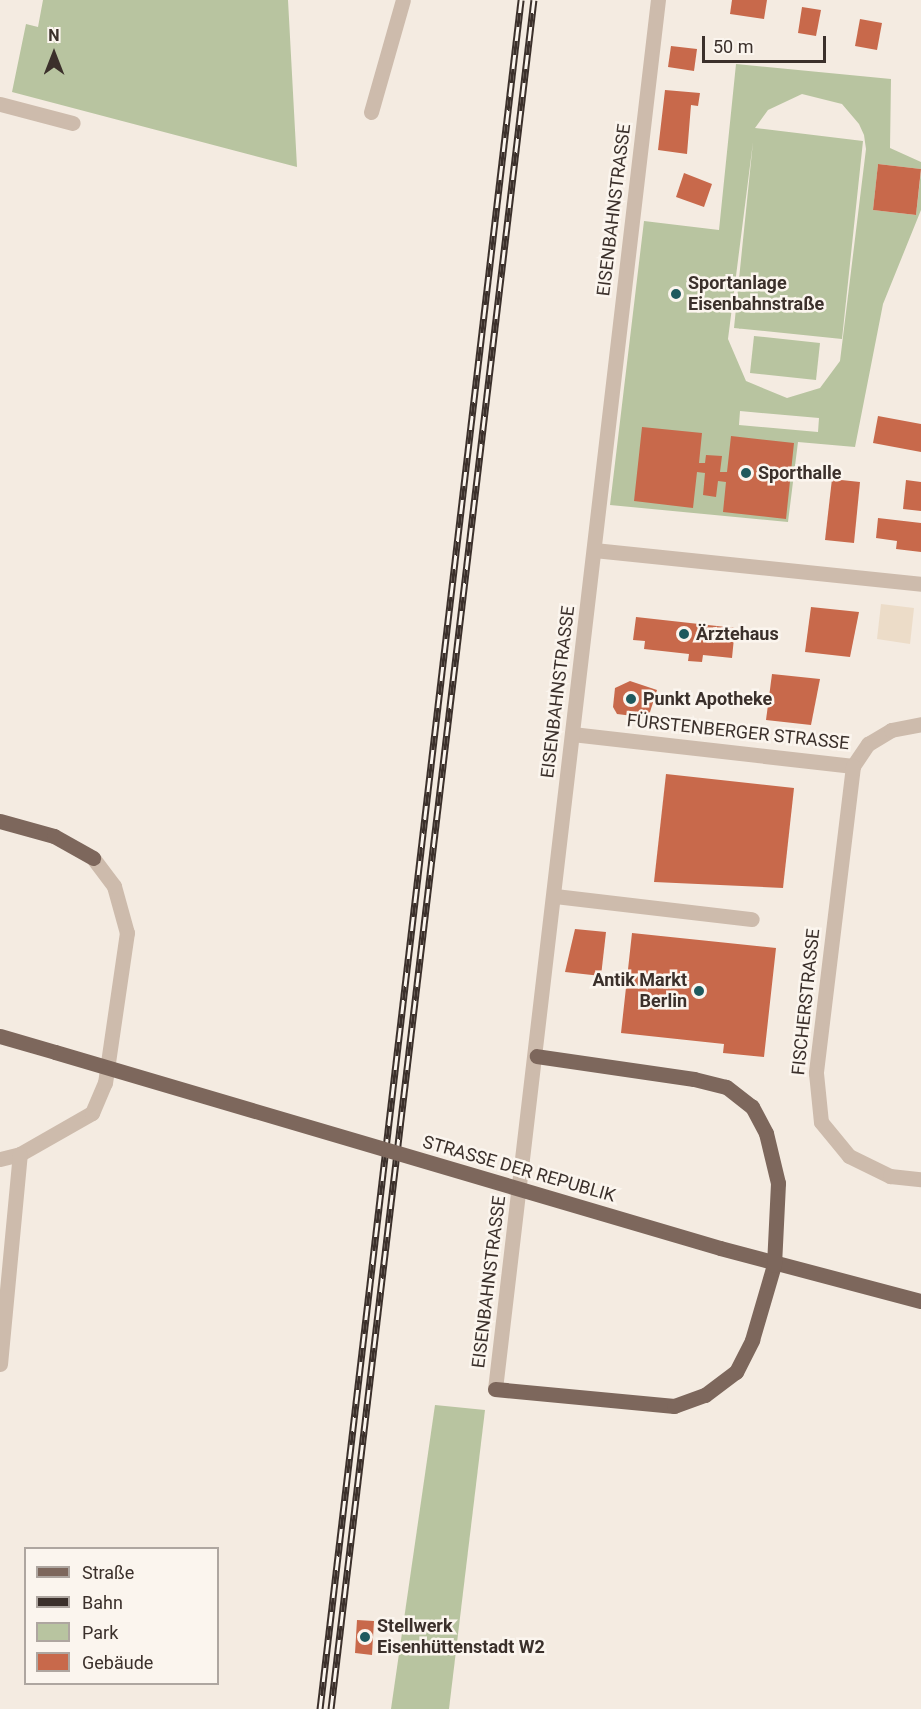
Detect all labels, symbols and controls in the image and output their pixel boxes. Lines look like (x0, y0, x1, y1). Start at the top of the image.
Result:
north arrow (24, 24, 84, 84)
scale bar (705, 24, 830, 62)
text: N (48, 26, 60, 45)
text: 50 m (713, 36, 753, 57)
street label: EISENBAHNSTRASSE (593, 123, 635, 297)
place label: Sportanlage Eisenbahnstraße (688, 273, 824, 316)
marker: Sportanlage Eisenbahnstraße (669, 287, 683, 301)
place label: Sporthalle (758, 462, 841, 484)
marker: Sporthalle (739, 466, 753, 480)
street label: EISENBAHNSTRASSE (537, 605, 579, 779)
place label: Ärztehaus (696, 623, 779, 645)
marker: Ärztehaus (677, 627, 691, 641)
place label: Punkt Apotheke (643, 688, 772, 710)
marker: Punkt Apotheke (624, 692, 638, 706)
street label: FÜRSTENBERGER STRASSE (626, 710, 850, 754)
street label: FISCHERSTRASSE (788, 928, 824, 1076)
place label: Antik Markt Berlin (592, 970, 687, 1012)
marker: Antik Markt Berlin (692, 984, 706, 998)
street label: STRASSE DER REPUBLIK (420, 1131, 618, 1207)
street label: EISENBAHNSTRASSE (468, 1195, 510, 1369)
legend (24, 1547, 219, 1685)
text: Straße (82, 1562, 134, 1583)
text: Bahn (82, 1592, 123, 1613)
place label: Stellwerk Eisenhüttenstadt W2 (377, 1616, 545, 1658)
text: Park (82, 1622, 118, 1643)
marker: Stellwerk Eisenhüttenstadt W2 (358, 1630, 372, 1644)
text: Gebäude (82, 1652, 153, 1673)

